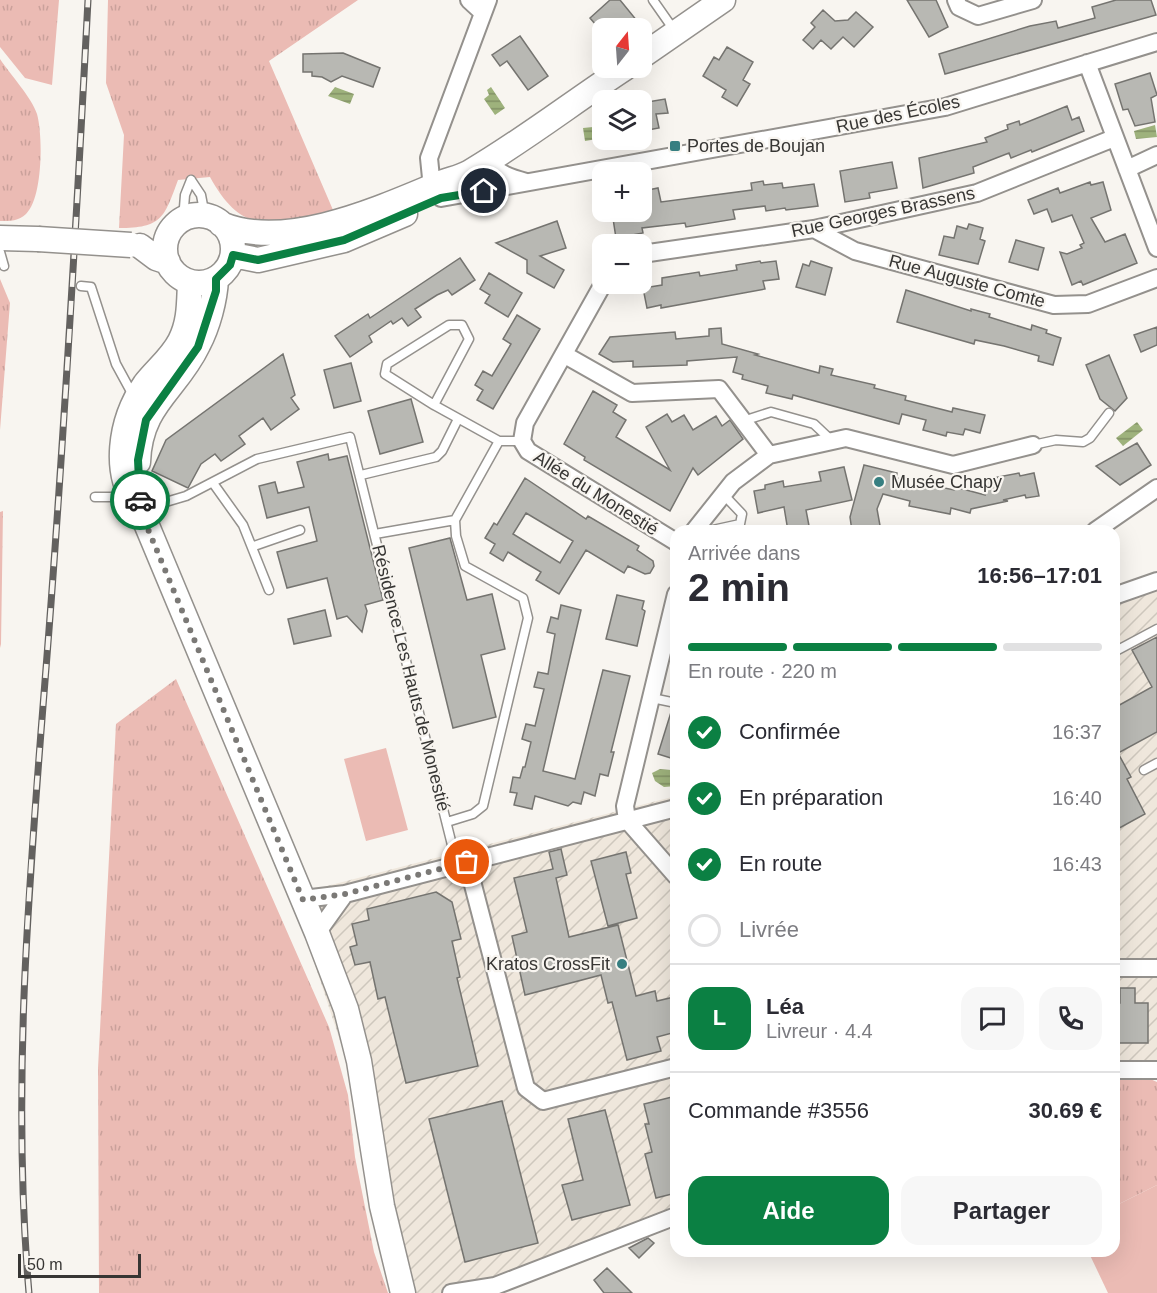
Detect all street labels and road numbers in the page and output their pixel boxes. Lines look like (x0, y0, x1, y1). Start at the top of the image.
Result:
street label: Rue des Écoles (834, 91, 962, 137)
street label: Rue Georges Brassens (789, 183, 977, 241)
street label: Rue Auguste Comte (887, 250, 1047, 312)
street label: Allée du Monestié (530, 447, 662, 539)
street label: Résidence Les Hauts de Monestié (368, 543, 454, 813)

